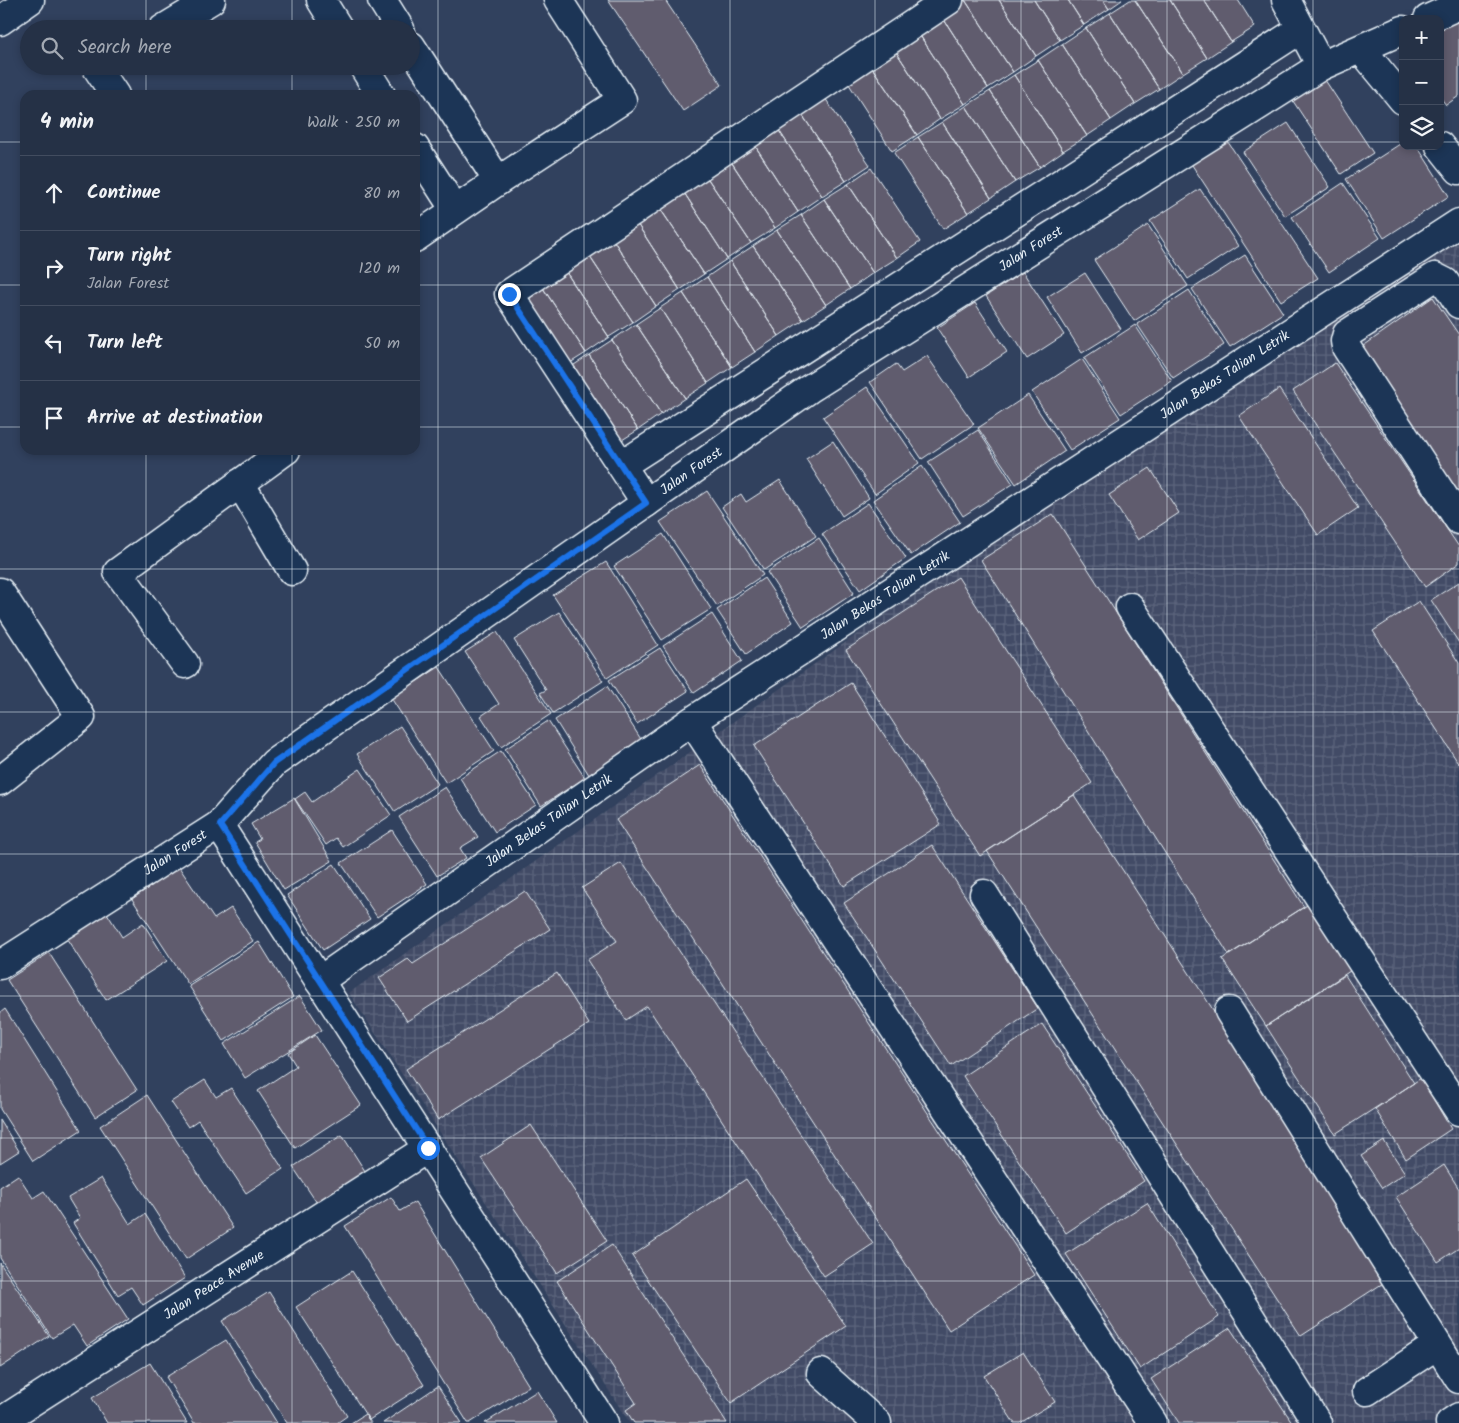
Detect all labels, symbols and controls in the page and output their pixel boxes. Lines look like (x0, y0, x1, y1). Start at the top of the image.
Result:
map controls (1399, 15, 1444, 150)
button: + (1399, 15, 1444, 60)
search box (20, 20, 420, 75)
text: Search here (78, 33, 172, 63)
icon: search (38, 34, 66, 62)
button: − (1399, 60, 1444, 105)
button: layers (1399, 105, 1444, 150)
text: 4 min (40, 106, 94, 139)
text: Walk · 250 m (307, 110, 400, 135)
text: Continue (87, 178, 160, 208)
icon: ahead (40, 179, 68, 207)
text: 80 m (363, 181, 400, 206)
street label: Jalan Forest (995, 220, 1068, 278)
text: Turn right (87, 241, 172, 271)
icon: right (40, 254, 68, 282)
text: 120 m (359, 256, 400, 281)
text: Jalan Forest (87, 271, 169, 296)
route end (498, 283, 521, 306)
street label: Jalan Bekas Talian Letrik (1156, 325, 1294, 425)
text: Turn left (87, 328, 162, 358)
icon: left (40, 329, 68, 357)
text: 50 m (364, 331, 400, 356)
text: Arrive at destination (87, 403, 263, 433)
icon: arrive (40, 404, 68, 432)
street label: Jalan Forest (655, 441, 728, 501)
street label: Jalan Bekas Talian Letrik (816, 545, 955, 646)
street label: Jalan Bekas Talian Letrik (481, 769, 617, 873)
street label: Jalan Forest (139, 824, 212, 882)
route start (417, 1137, 440, 1160)
street label: Jalan Peace Avenue (159, 1244, 269, 1326)

